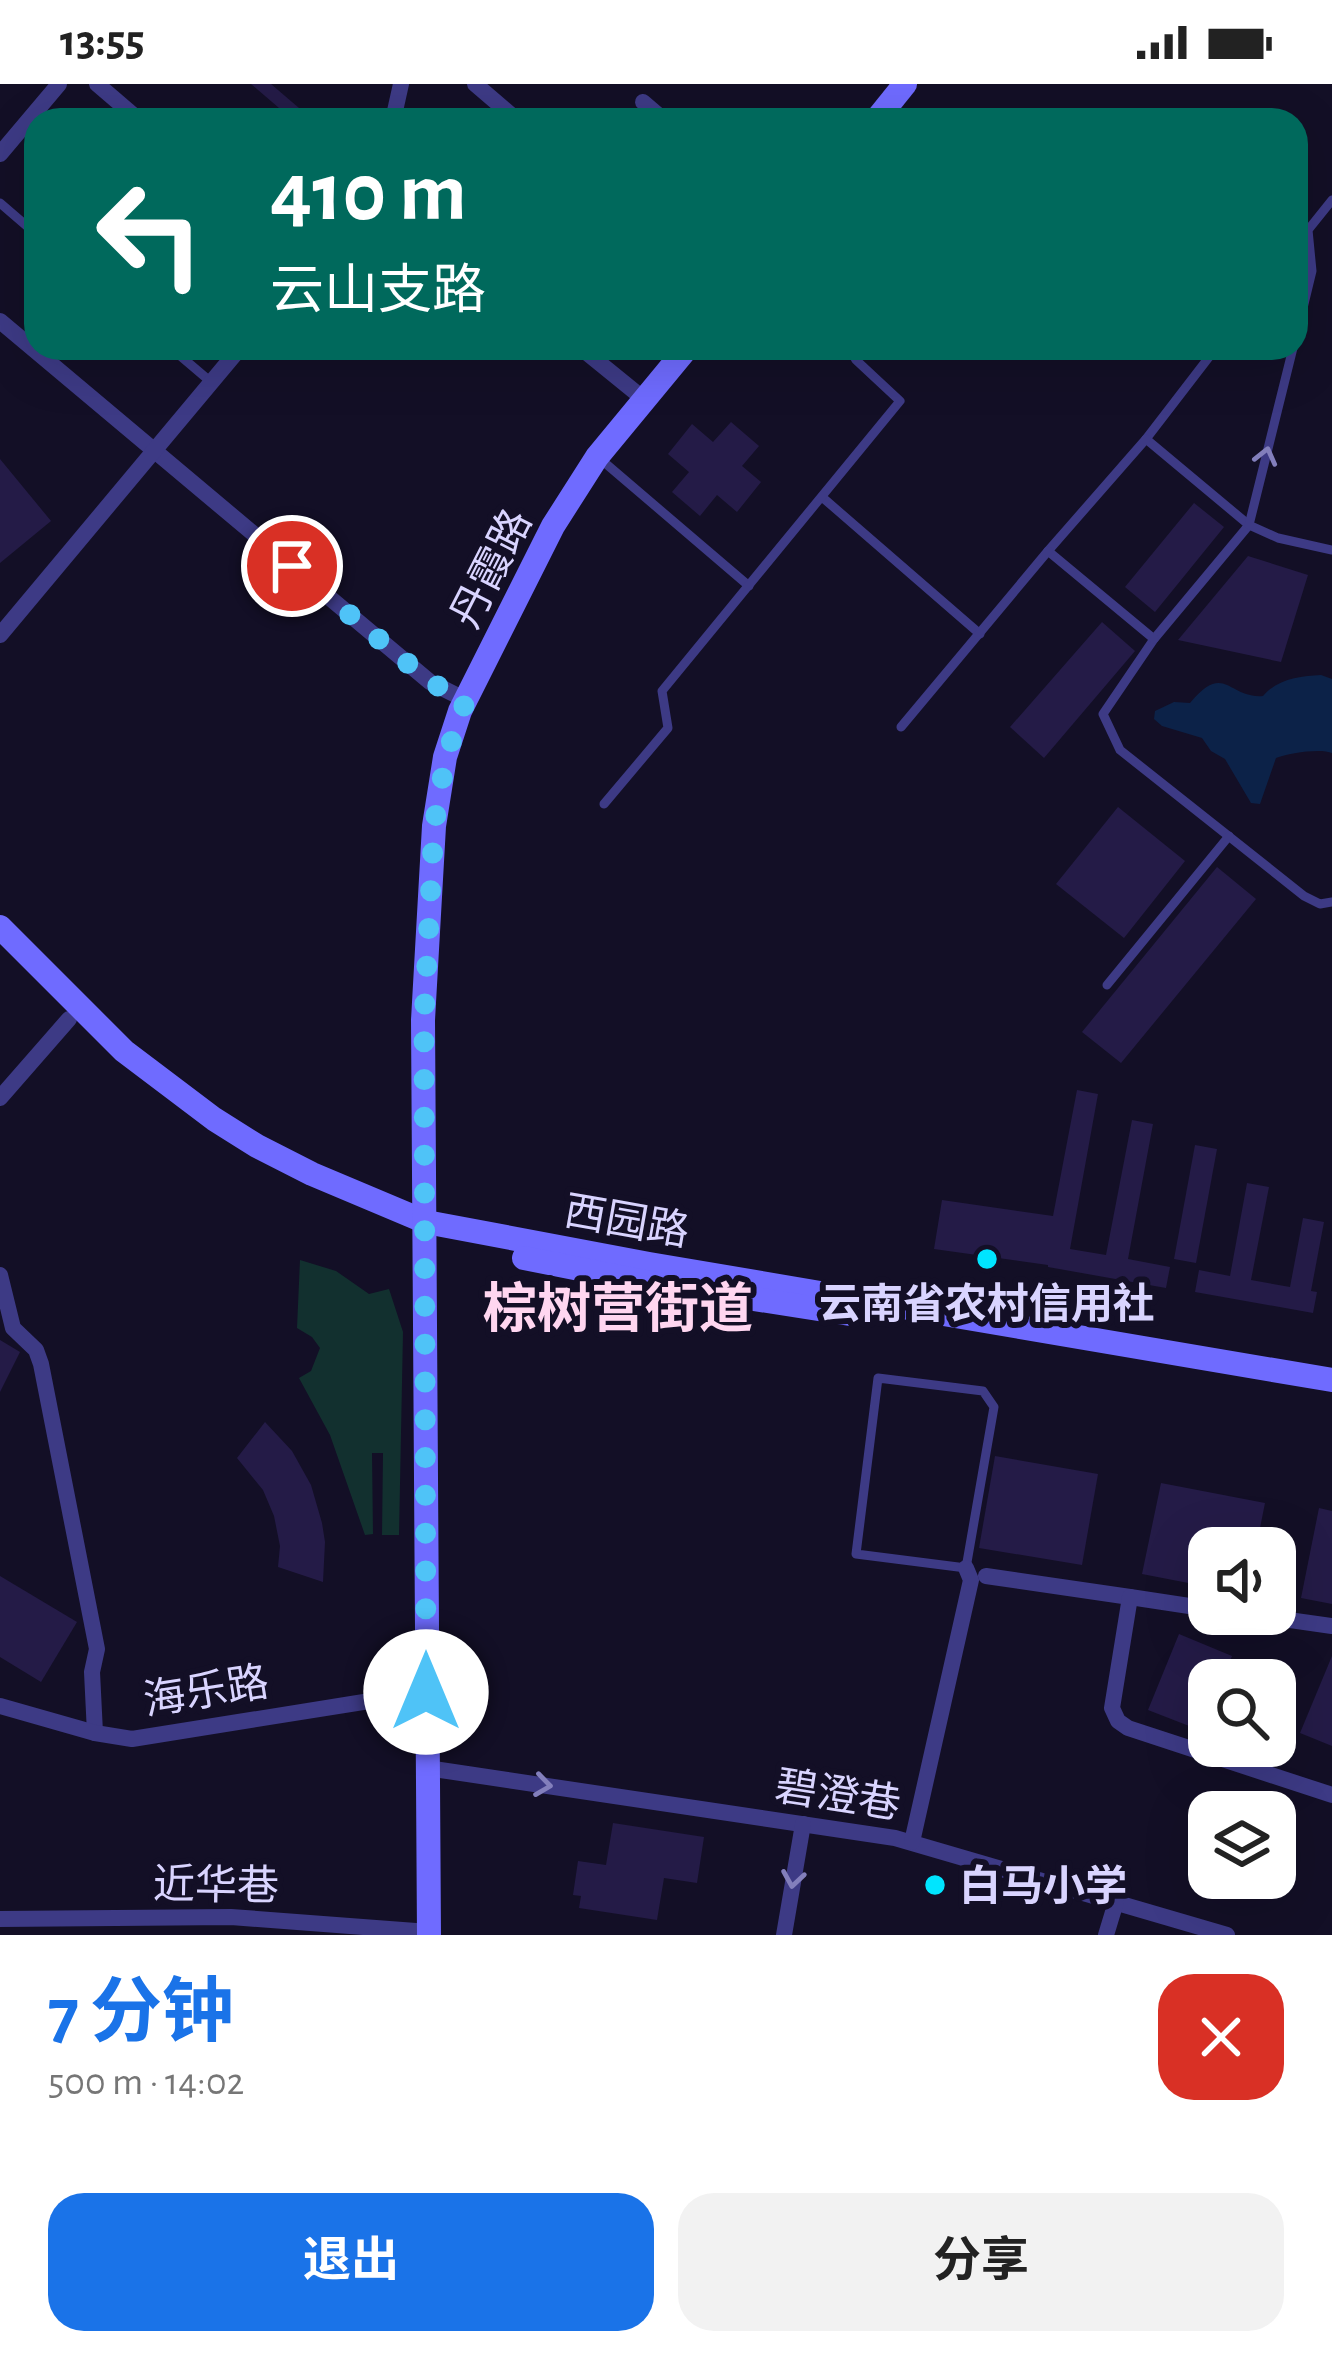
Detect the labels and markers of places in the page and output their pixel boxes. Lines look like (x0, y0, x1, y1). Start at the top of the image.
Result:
pin (241, 515, 343, 617)
marker: 云南省农村信用社 (974, 1246, 1000, 1272)
place label: 云南省农村信用社 (819, 1282, 1155, 1326)
place label: 白马小学 (959, 1863, 1127, 1908)
marker: 白马小学 (922, 1872, 948, 1898)

